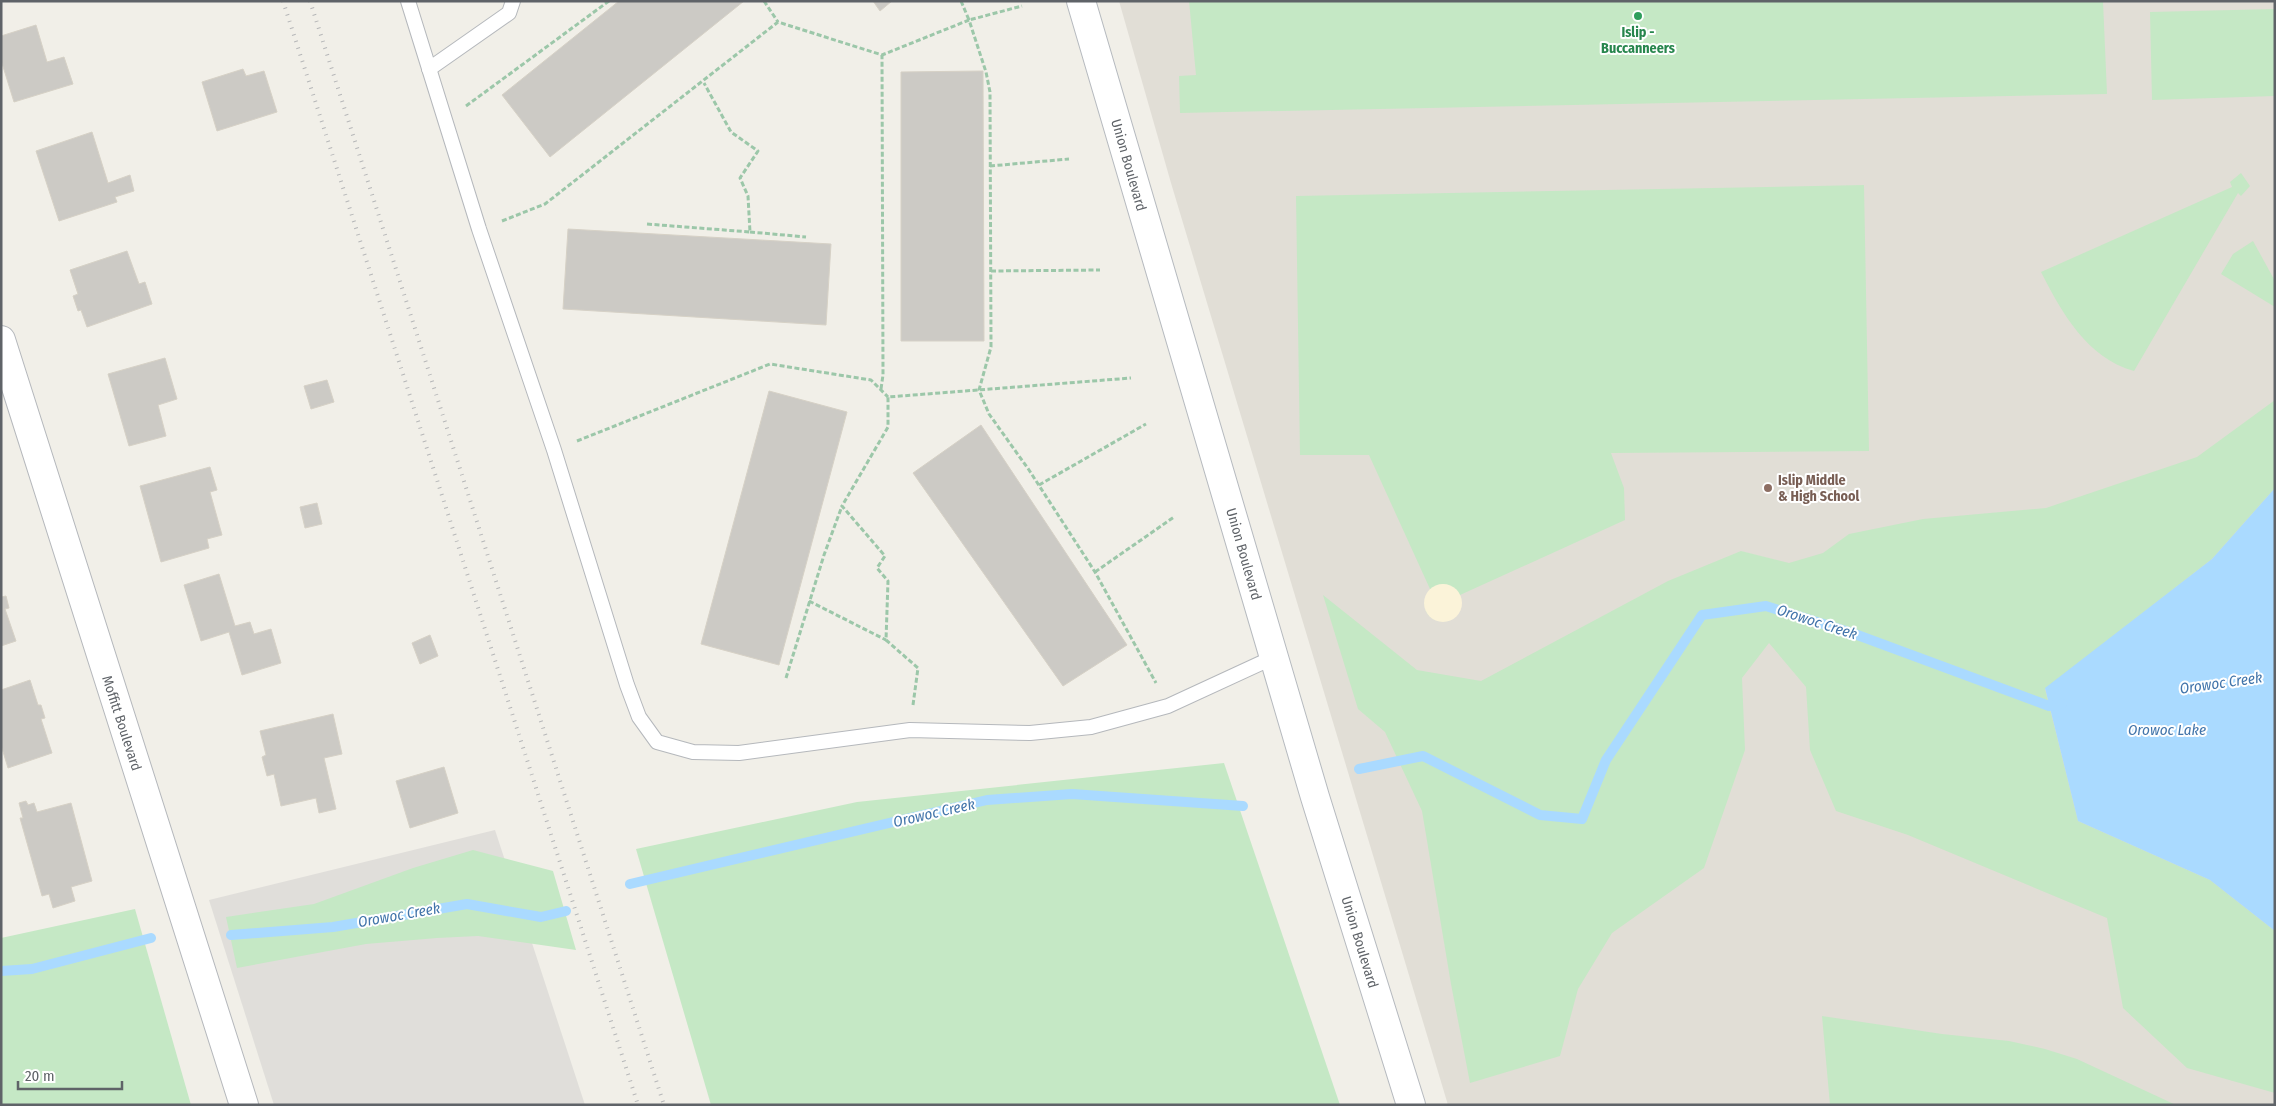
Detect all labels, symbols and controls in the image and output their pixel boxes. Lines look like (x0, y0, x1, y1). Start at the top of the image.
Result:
marker: Islip - Buccanneers (1632, 10, 1644, 22)
place label: Islip - Buccanneers (1601, 24, 1675, 57)
street label: Union Boulevard (1107, 117, 1150, 213)
place label: Islip Middle & High School (1778, 472, 1860, 505)
marker: Islip Middle & High School (1762, 482, 1774, 494)
street label: Union Boulevard (1222, 506, 1265, 602)
water label: Orowoc Creek (1775, 601, 1860, 644)
water label: Orowoc Creek (2179, 668, 2264, 698)
street label: Moffitt Boulevard (98, 673, 145, 773)
water label: Orowoc Lake (2128, 721, 2206, 739)
water label: Orowoc Creek (891, 795, 977, 831)
street label: Union Boulevard (1338, 894, 1382, 990)
water label: Orowoc Creek (356, 899, 442, 931)
scale bar (18, 1058, 121, 1090)
text: 20 m (25, 1067, 55, 1085)

